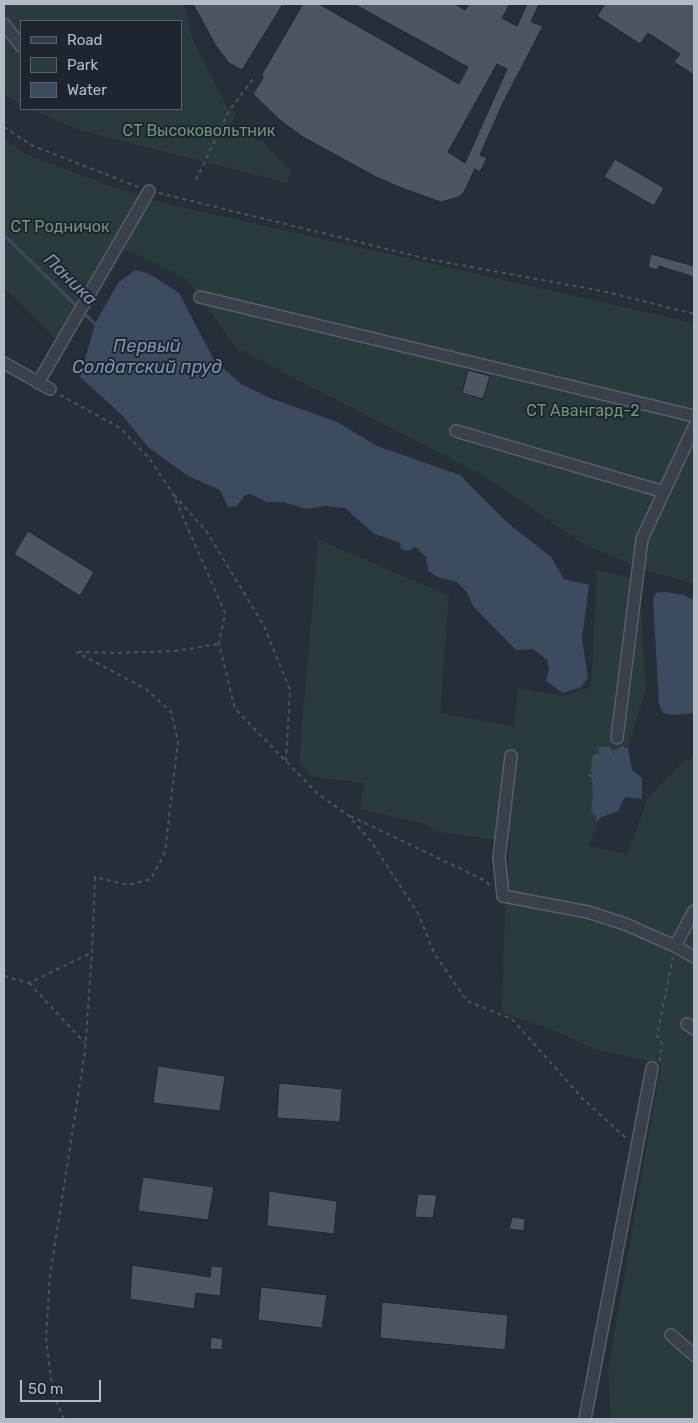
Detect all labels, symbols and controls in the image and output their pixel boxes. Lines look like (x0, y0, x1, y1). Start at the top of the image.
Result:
legend (20, 20, 182, 110)
text: Road (67, 31, 103, 49)
text: Park (67, 56, 98, 74)
text: Water (67, 81, 107, 99)
park label: СТ Высоковольтник (123, 121, 275, 141)
park label: СТ Родничок (11, 217, 109, 237)
water label: Паника (39, 250, 101, 310)
water label: Первый Солдатский пруд (72, 336, 222, 378)
park label: СТ Авангард-2 (526, 401, 640, 421)
scale bar (22, 1370, 104, 1402)
text: 50 m (28, 1380, 63, 1398)

